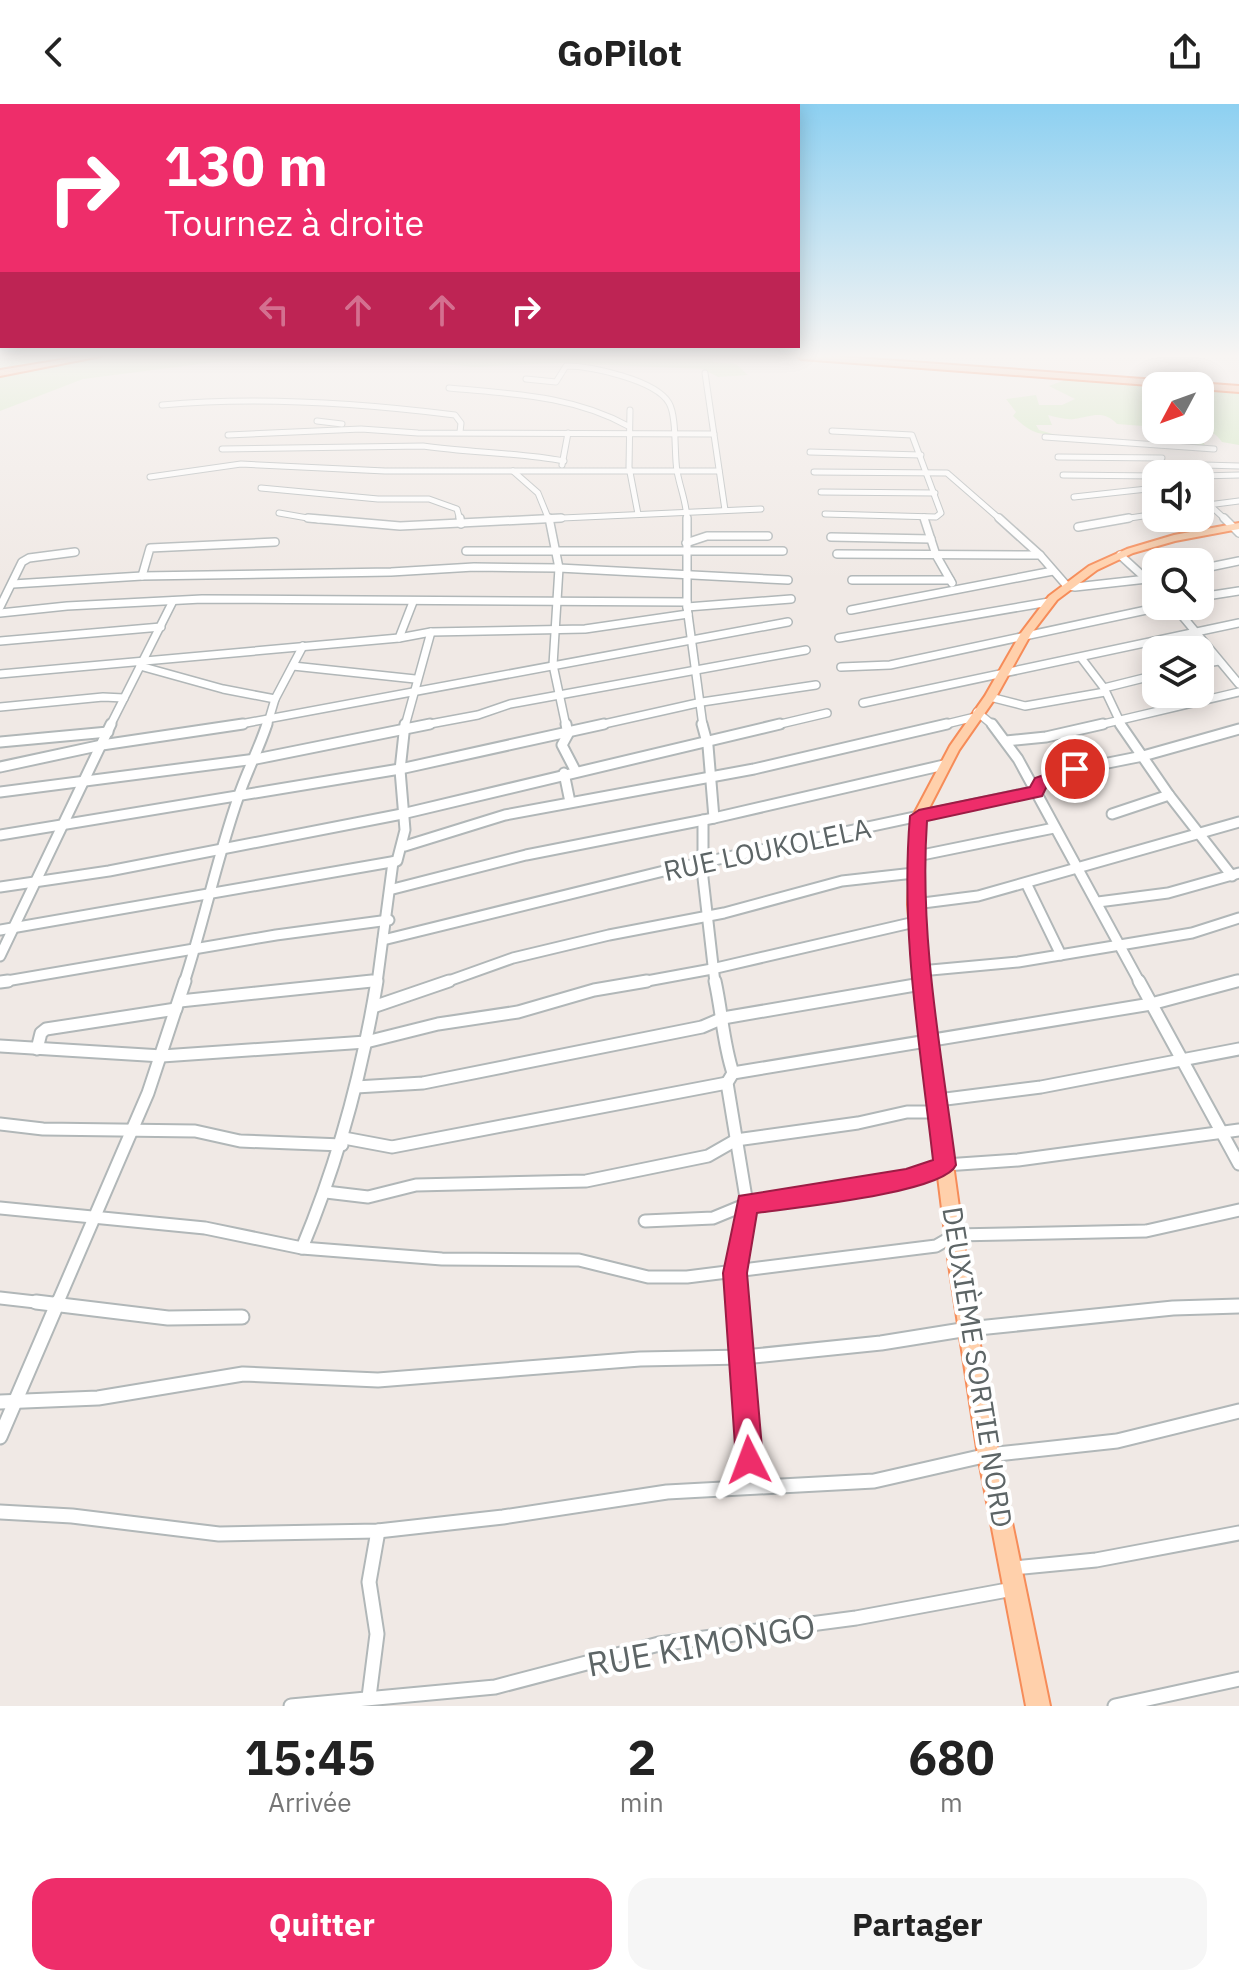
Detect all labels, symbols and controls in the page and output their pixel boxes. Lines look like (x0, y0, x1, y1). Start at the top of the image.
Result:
text: GoPilot (557, 29, 682, 76)
icon: back (32, 30, 76, 74)
icon: share (1163, 30, 1207, 74)
text: 130 m (164, 129, 328, 201)
icon: right (32, 136, 136, 240)
text: Tournez à droite (164, 199, 424, 246)
icon: left (252, 288, 296, 332)
icon: ahead (336, 288, 380, 332)
icon: ahead (420, 288, 464, 332)
icon: right (504, 288, 548, 332)
north arrow (1142, 372, 1214, 444)
map controls (1142, 372, 1214, 708)
button: sound (1142, 460, 1214, 532)
button: search (1142, 548, 1214, 620)
button: layers (1142, 636, 1214, 708)
pin (1041, 735, 1109, 803)
icon: arrive (1053, 747, 1097, 791)
street label: RUE LOUKOLELA (660, 809, 874, 889)
street label: DEUXIÈME SORTIE NORD (934, 1204, 1022, 1530)
position arrow (707, 1418, 791, 1502)
street label: RUE KIMONGO (584, 1602, 818, 1686)
text: 15:45 (244, 1726, 375, 1788)
text: 2 (627, 1726, 656, 1788)
text: 680 (908, 1726, 995, 1788)
text: Arrivée (268, 1785, 352, 1819)
text: min (620, 1785, 664, 1819)
text: m (940, 1785, 963, 1819)
button: Quitter (32, 1878, 612, 1970)
button: Partager (628, 1878, 1207, 1970)

